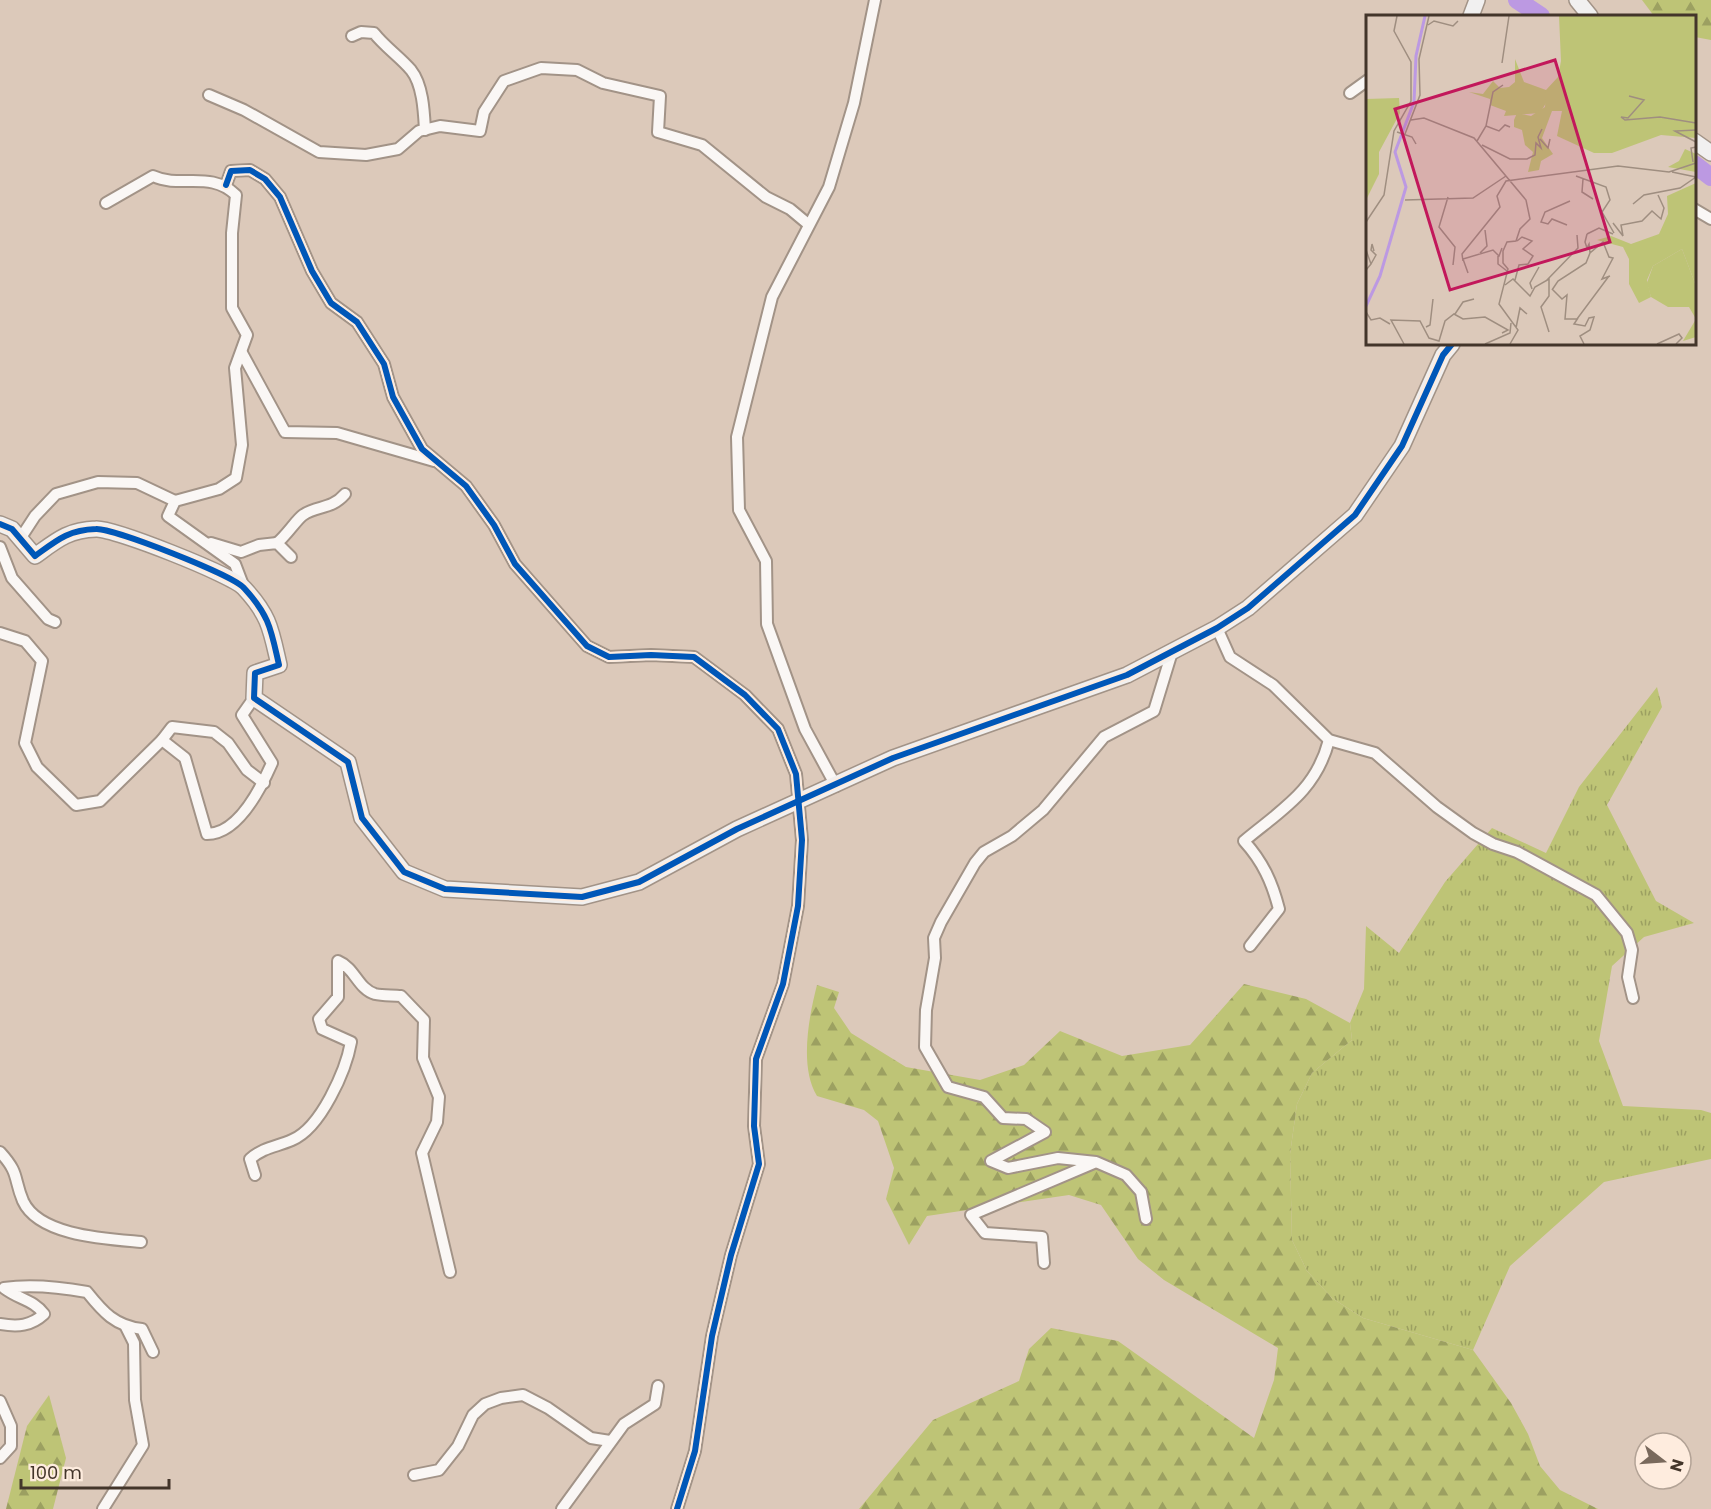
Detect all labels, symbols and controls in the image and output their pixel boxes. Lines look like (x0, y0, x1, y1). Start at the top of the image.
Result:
inset map (1366, 15, 1696, 345)
north arrow (1633, 1431, 1693, 1491)
scale bar (21, 1452, 170, 1490)
text: N (1664, 1456, 1690, 1474)
text: 100 m (30, 1460, 82, 1485)

